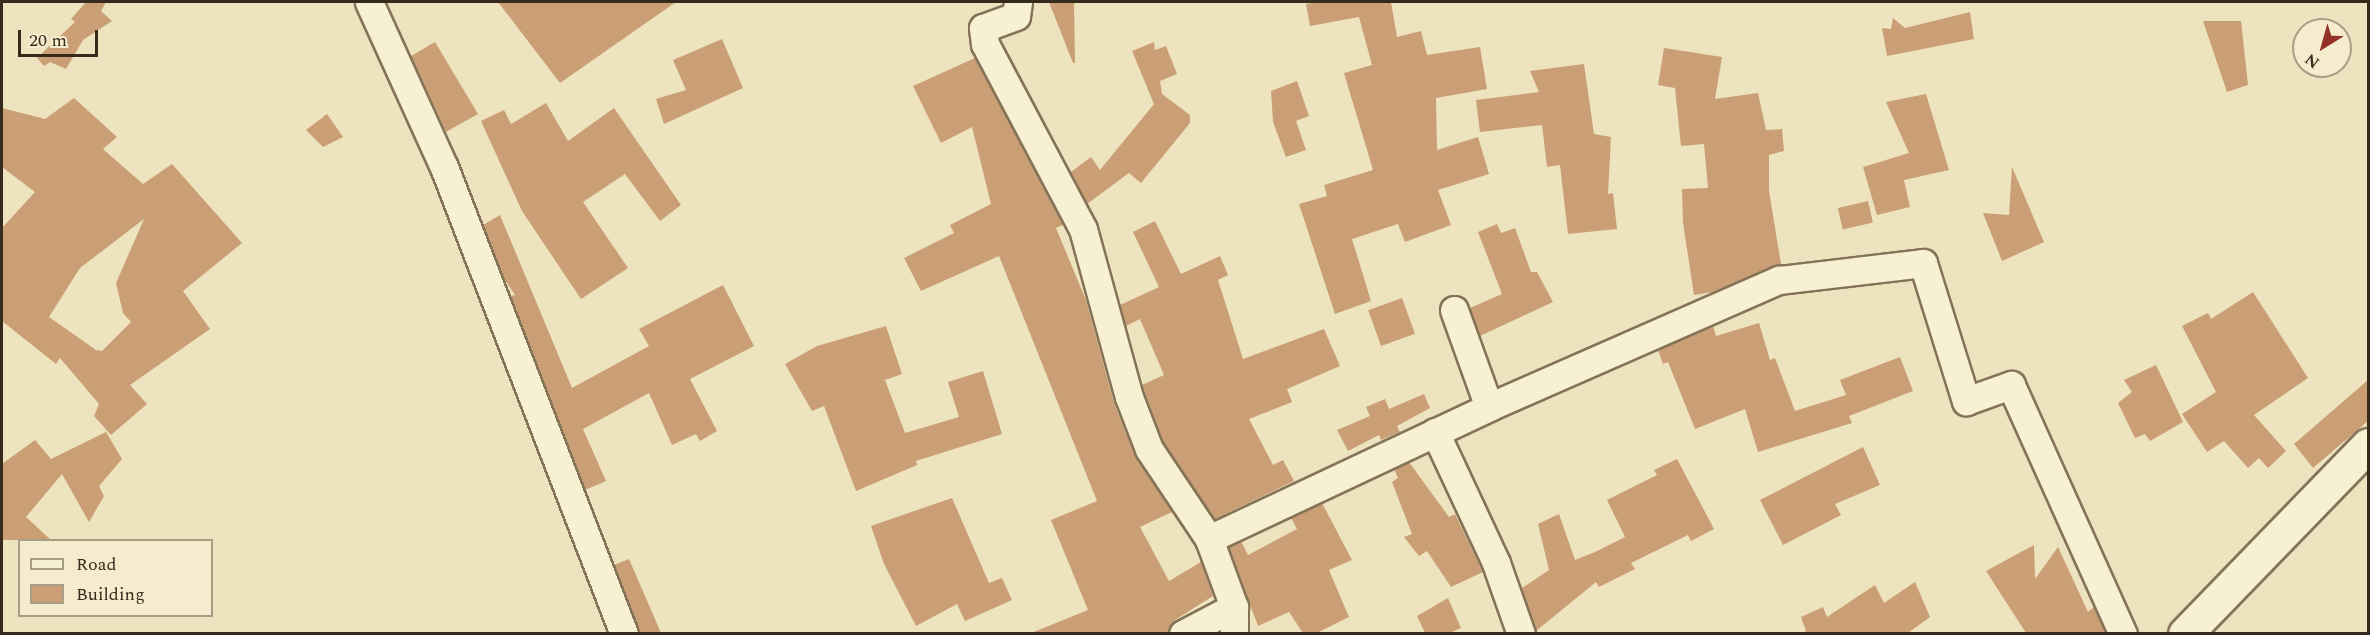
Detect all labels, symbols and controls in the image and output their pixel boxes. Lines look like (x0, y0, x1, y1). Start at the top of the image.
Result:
scale bar (21, 18, 100, 56)
north arrow (2292, 18, 2352, 78)
text: 20 m (29, 27, 67, 54)
text: N (2300, 47, 2325, 74)
legend (18, 539, 213, 617)
text: Road (76, 551, 117, 578)
text: Building (76, 581, 145, 608)

